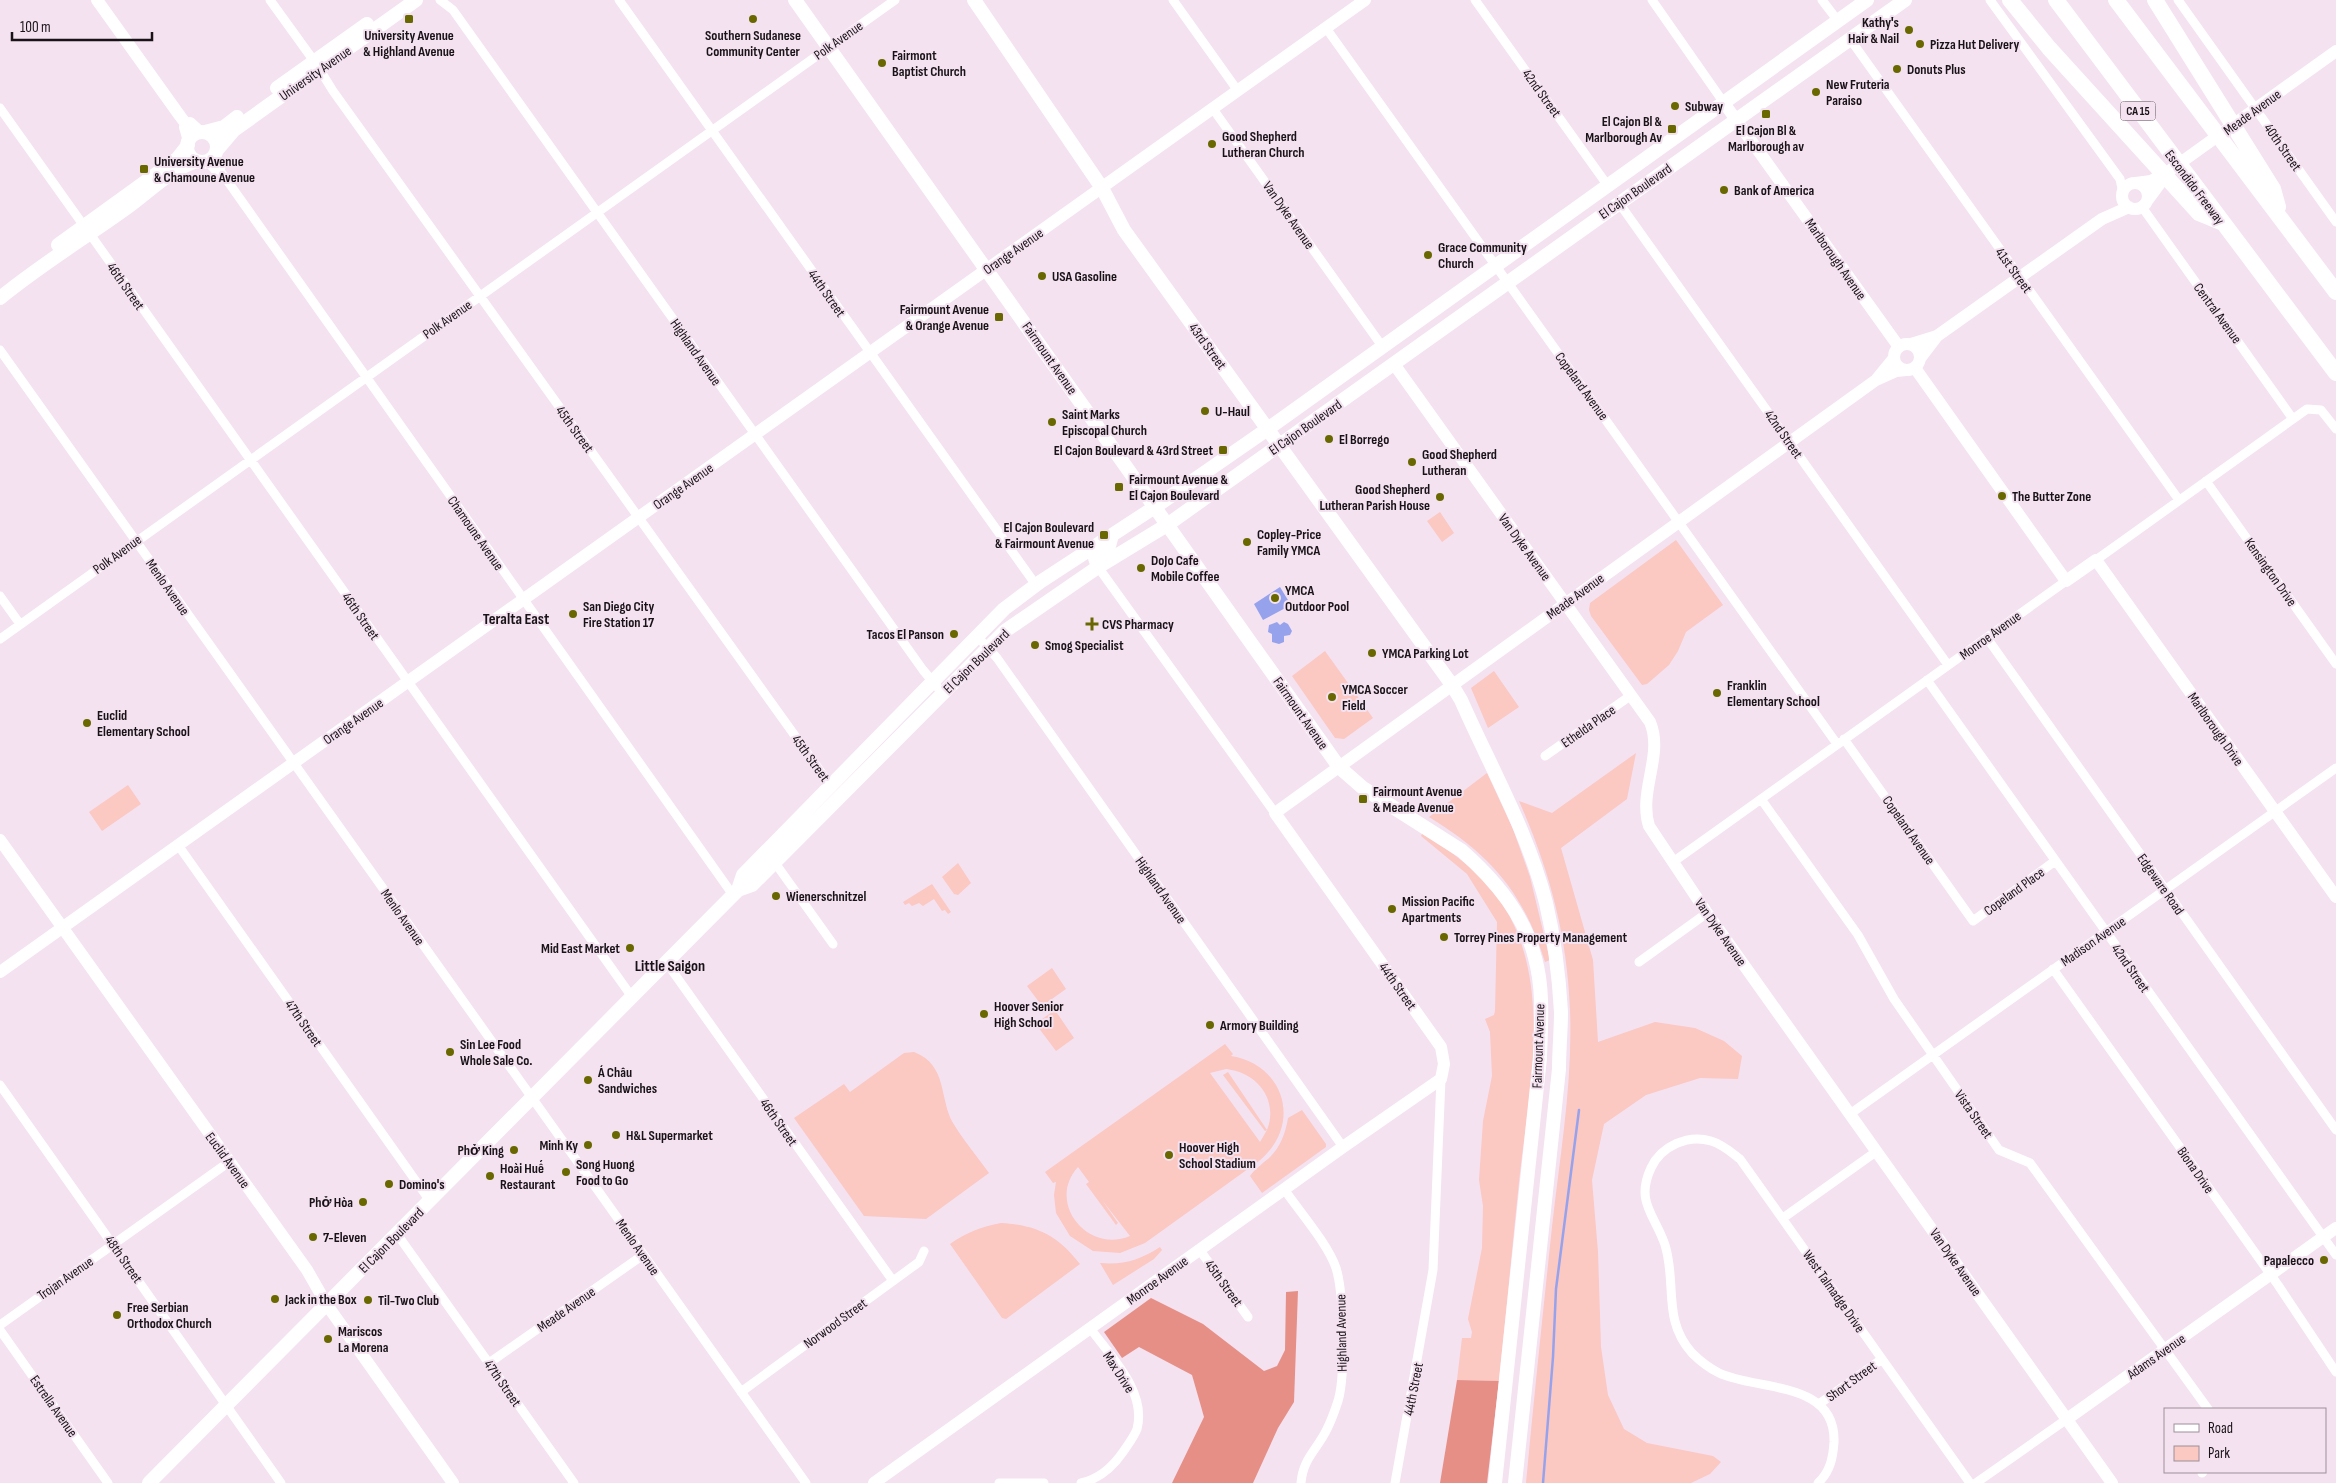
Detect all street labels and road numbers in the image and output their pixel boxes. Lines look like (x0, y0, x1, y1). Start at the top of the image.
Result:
street label: Polk Avenue (810, 17, 866, 63)
street label: University Avenue (276, 42, 355, 104)
street label: 42nd Street (1518, 66, 1565, 121)
street label: Meade Avenue (2220, 86, 2284, 139)
road number: CA 15 (2120, 102, 2156, 120)
street label: 40th Street (2260, 120, 2305, 174)
street label: Escondido Freeway (2161, 147, 2229, 228)
street label: El Cajon Boulevard (1595, 160, 1675, 223)
street label: Van Dyke Avenue (1259, 178, 1318, 252)
street label: Marlborough Avenue (1801, 215, 1870, 303)
street label: Orange Avenue (980, 224, 1047, 278)
street label: 41st Street (1991, 244, 2036, 296)
street label: 46th Street (103, 259, 148, 313)
street label: 44th Street (804, 266, 849, 320)
street label: Central Avenue (2190, 280, 2245, 347)
street label: Polk Avenue (419, 296, 475, 342)
street label: Highland Avenue (666, 316, 725, 389)
street label: Fairmount Avenue (1018, 319, 1081, 398)
street label: 43rd Street (1185, 320, 1230, 373)
street label: Copeland Avenue (1551, 349, 1612, 424)
street label: El Cajon Boulevard (1265, 396, 1345, 459)
street label: 45th Street (552, 403, 597, 456)
street label: 42nd Street (1761, 407, 1806, 462)
street label: Orange Avenue (650, 459, 717, 513)
street label: Chamoune Avenue (444, 493, 507, 574)
street label: Van Dyke Avenue (1495, 510, 1555, 584)
street label: Polk Avenue (90, 531, 145, 578)
street label: Kensington Drive (2241, 535, 2300, 610)
street label: Menlo Avenue (142, 556, 193, 619)
street label: Meade Avenue (1543, 570, 1607, 623)
street label: 46th Street (338, 589, 383, 643)
street label: Monroe Avenue (1956, 607, 2024, 663)
street label: El Cajon Boulevard (940, 626, 1013, 697)
street label: Fairmount Avenue (1269, 674, 1332, 753)
street label: Marlborough Drive (2184, 689, 2247, 769)
street label: Orange Avenue (320, 694, 387, 748)
street label: Ethelda Place (1558, 701, 1619, 751)
street label: 45th Street (788, 732, 833, 785)
street label: Copeland Avenue (1879, 793, 1939, 868)
street label: Edgeware Road (2133, 850, 2188, 918)
street label: Highland Avenue (1131, 854, 1190, 927)
street label: Copeland Place (1981, 864, 2048, 919)
street label: Menlo Avenue (377, 886, 428, 949)
street label: Van Dyke Avenue (1691, 895, 1750, 969)
street label: Madison Avenue (2058, 913, 2129, 970)
street label: 42nd Street (2108, 941, 2153, 996)
street label: 44th Street (1375, 959, 1420, 1013)
street label: 47th Street (281, 996, 326, 1050)
street label: Fairmount Avenue (1529, 1003, 1548, 1089)
street label: Vista Street (1951, 1087, 1996, 1142)
street label: 46th Street (756, 1095, 801, 1149)
street label: Euclid Avenue (202, 1129, 254, 1192)
street label: Biona Drive (2174, 1144, 2218, 1197)
street label: El Cajon Boulevard (355, 1204, 428, 1277)
street label: Menlo Avenue (612, 1216, 663, 1279)
street label: Van Dyke Avenue (1926, 1225, 1985, 1299)
street label: 48th Street (101, 1232, 146, 1286)
street label: West Talmadge Drive (1799, 1247, 1868, 1336)
street label: Monroe Avenue (1123, 1252, 1191, 1308)
street label: Trojan Avenue (34, 1253, 97, 1304)
street label: 45th Street (1201, 1257, 1246, 1310)
street label: Meade Avenue (534, 1283, 599, 1336)
street label: Highland Avenue (1332, 1294, 1351, 1372)
street label: Norwood Street (800, 1295, 870, 1352)
street label: Adams Avenue (2123, 1330, 2189, 1383)
street label: Max Drive (1099, 1349, 1138, 1396)
street label: 47th Street (480, 1356, 525, 1410)
street label: Short Street (1823, 1357, 1880, 1405)
street label: 44th Street (1400, 1361, 1427, 1417)
street label: Estrella Avenue (26, 1372, 81, 1440)

